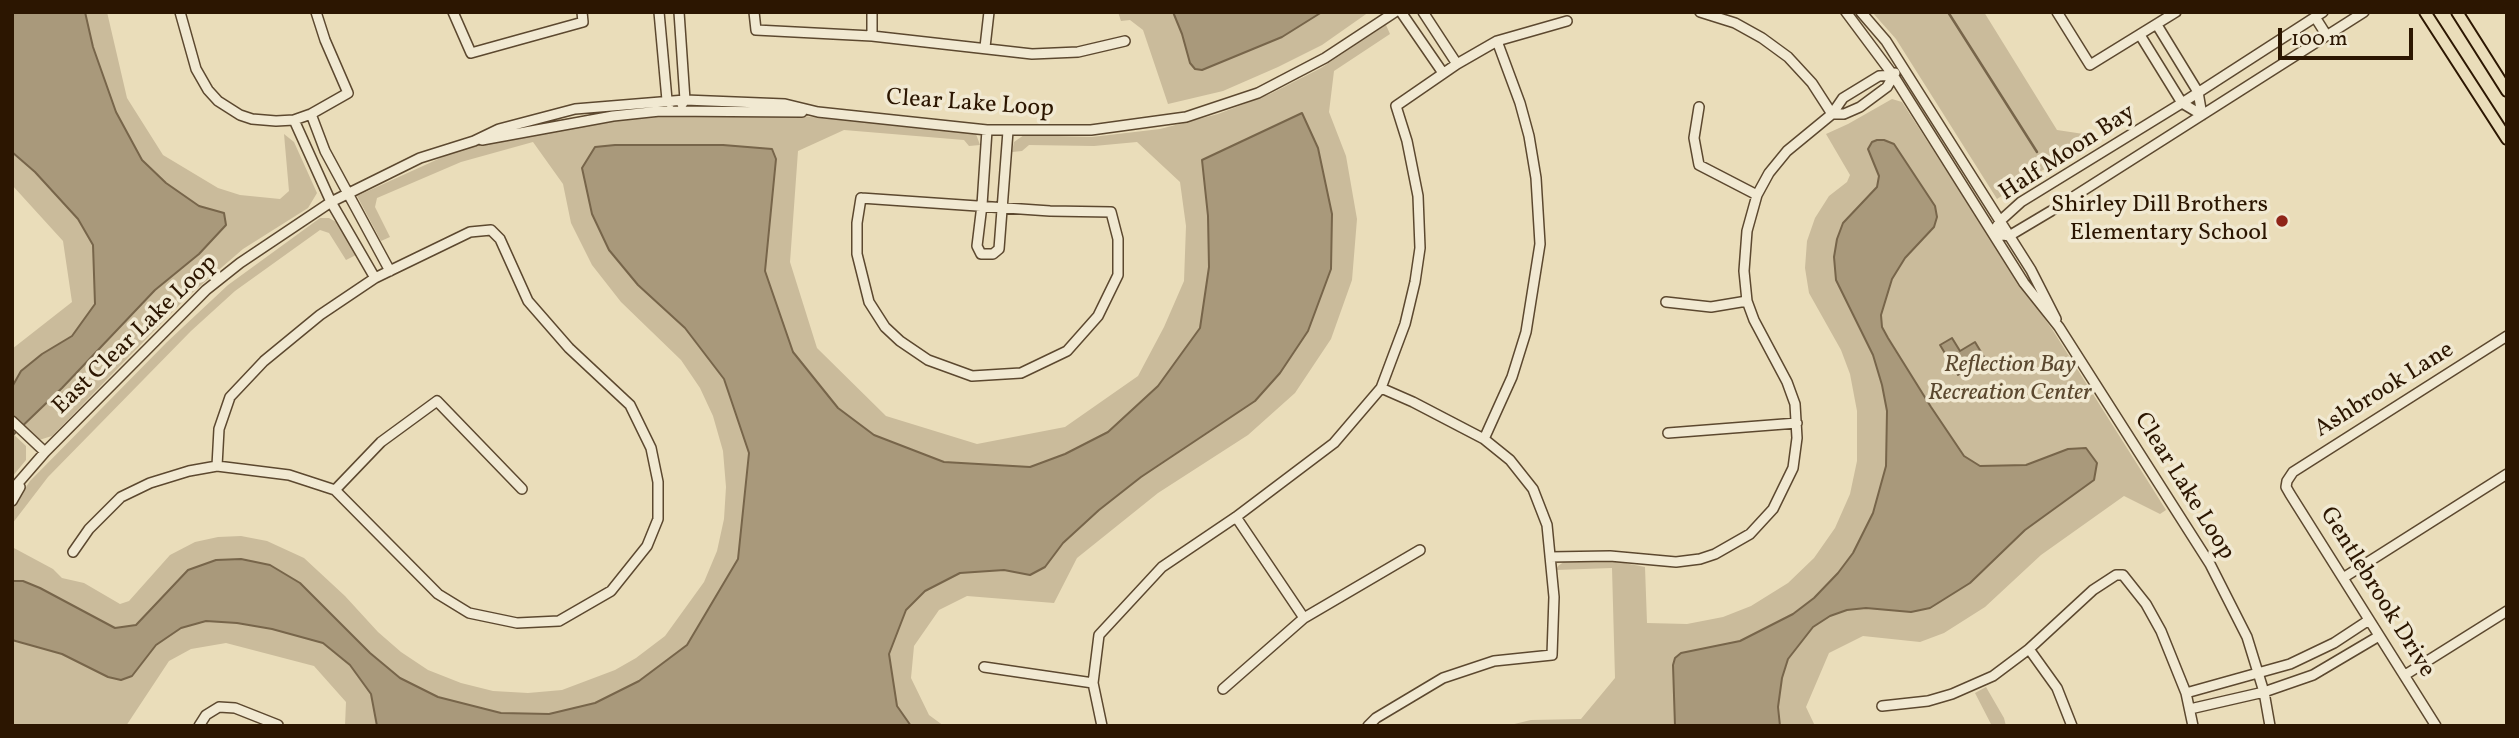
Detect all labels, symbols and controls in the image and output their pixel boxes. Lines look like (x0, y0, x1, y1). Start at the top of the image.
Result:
scale bar (2281, 14, 2416, 58)
text: 100 m (2291, 25, 2348, 54)
street label: Clear Lake Loop (885, 85, 1055, 125)
street label: Half Moon Bay (1995, 99, 2141, 209)
place label: Shirley Dill Brothers Elementary School (2051, 193, 2268, 249)
marker: Shirley Dill Brothers Elementary School (2274, 213, 2290, 229)
street label: East Clear Lake Loop (48, 250, 224, 422)
street label: Ashbrook Lane (2310, 337, 2460, 445)
park label: Reflection Bay Recreation Center (1928, 353, 2092, 409)
street label: Clear Lake Loop (2126, 408, 2240, 566)
street label: Gentlebrook Drive (2312, 503, 2440, 683)

